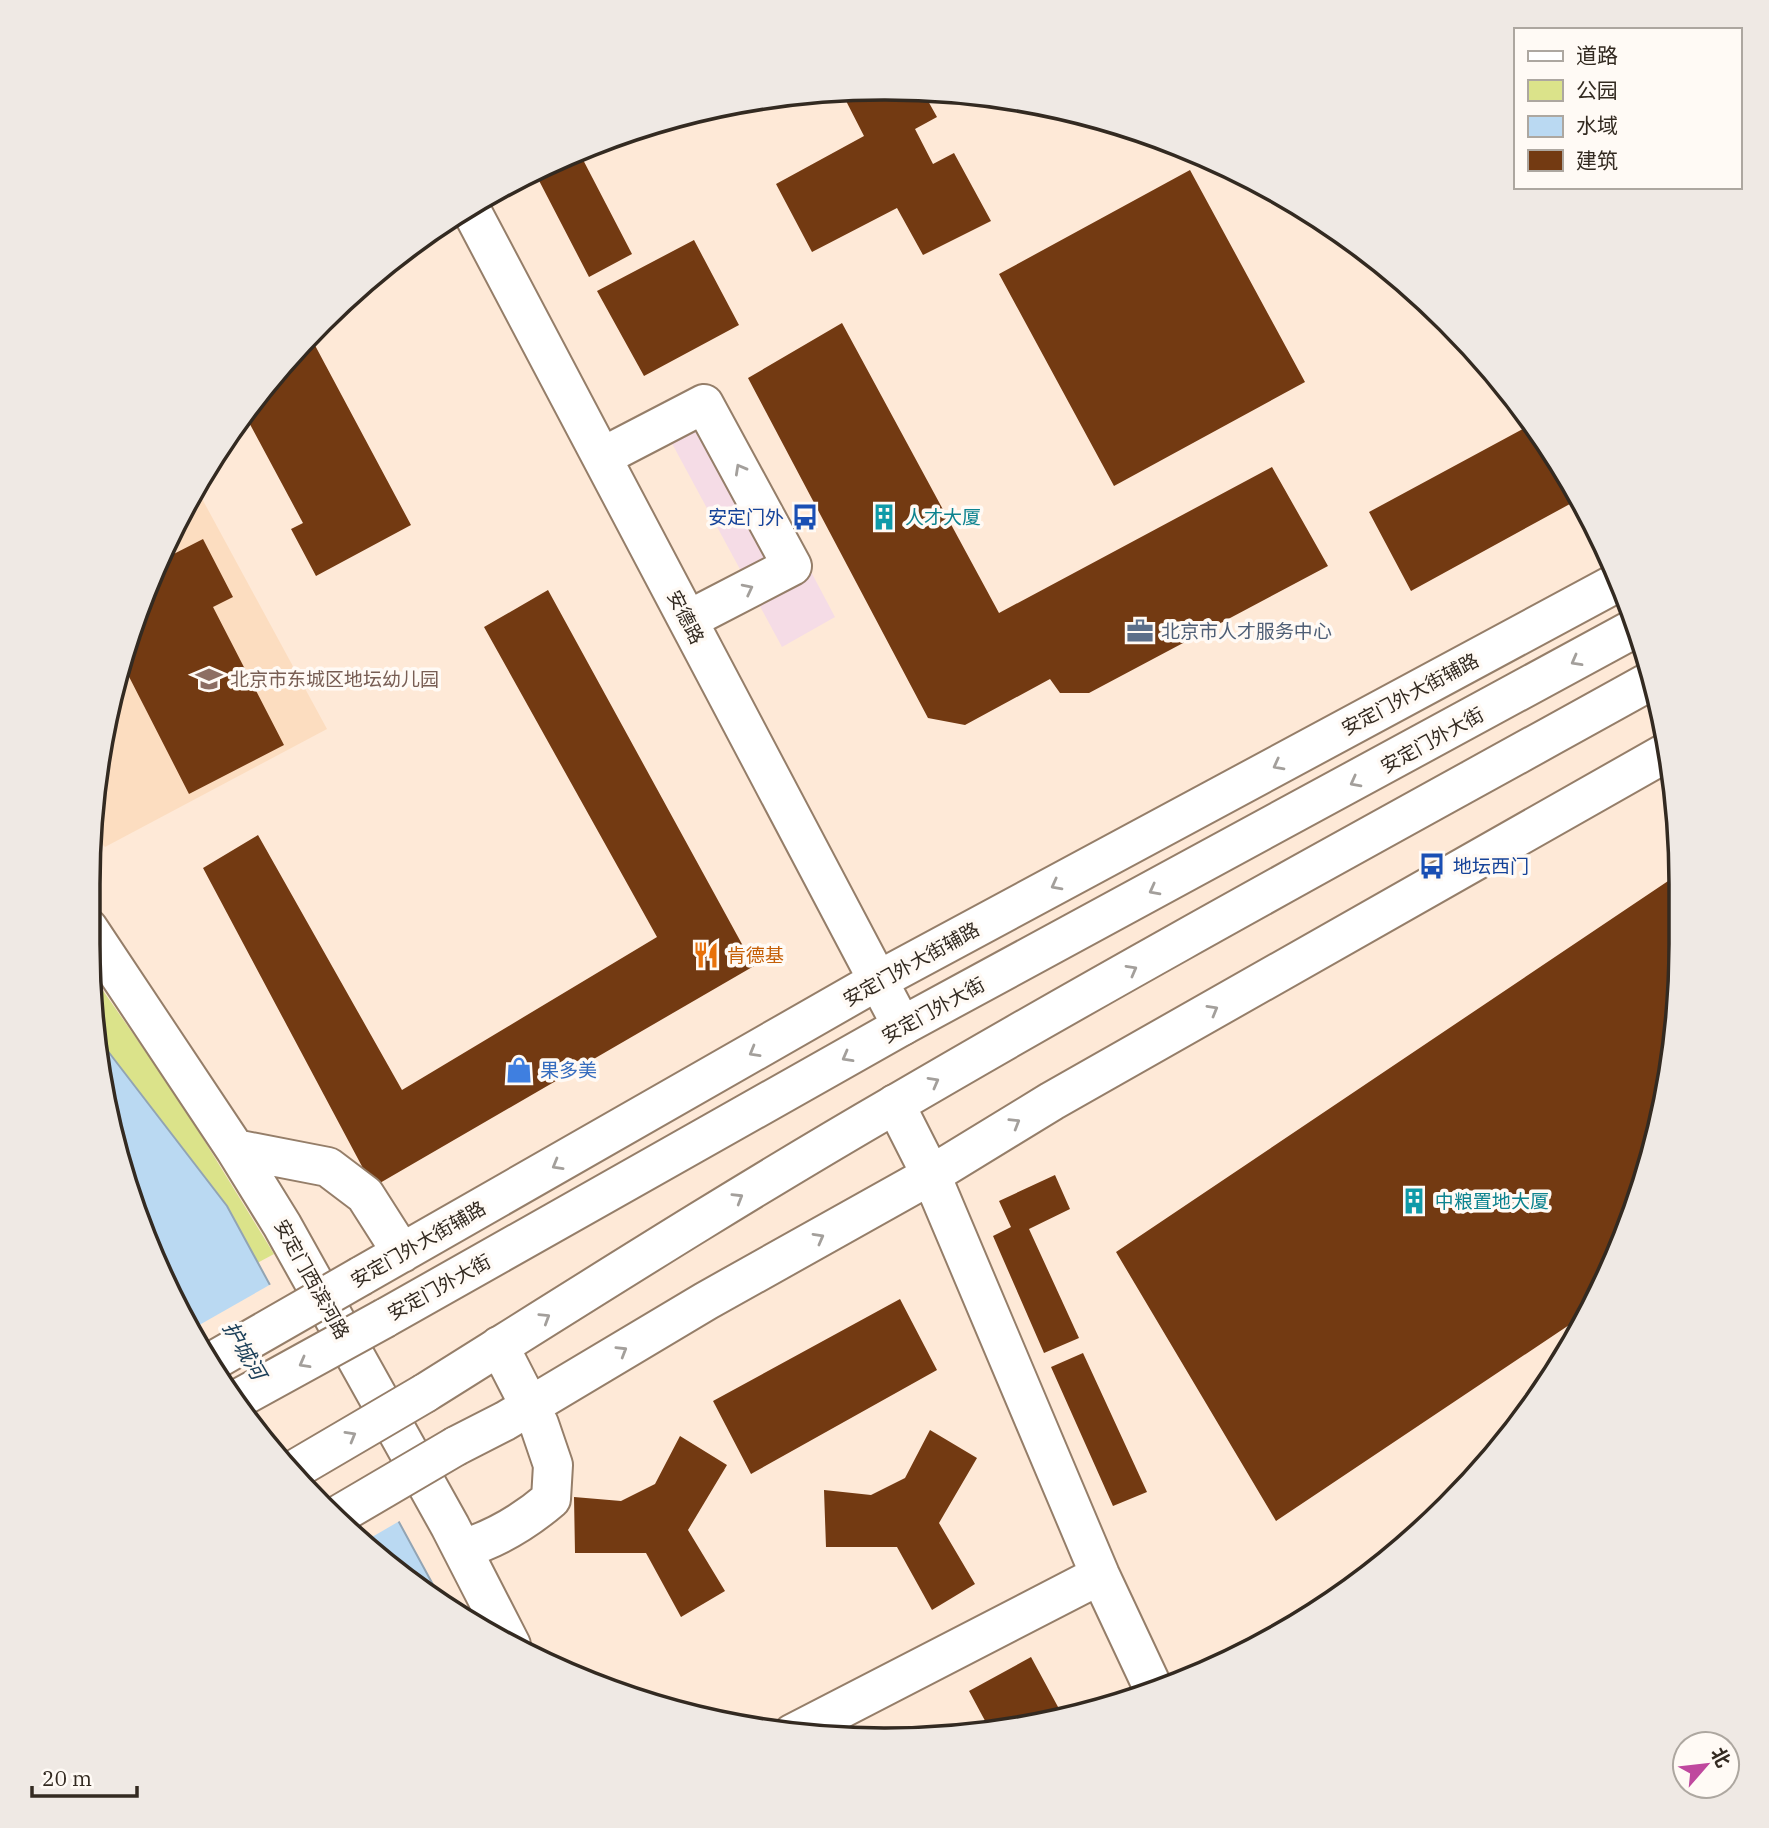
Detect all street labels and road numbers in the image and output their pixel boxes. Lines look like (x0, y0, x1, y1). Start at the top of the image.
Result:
street label: 安德路 (662, 586, 710, 648)
street label: 安定门外大街辅路 (1338, 648, 1482, 740)
street label: 安定门外大街 (1377, 702, 1487, 778)
street label: 安定门外大街辅路 (839, 917, 983, 1011)
street label: 安定门外大街 (878, 972, 988, 1048)
street label: 安定门外大街辅路 (346, 1196, 490, 1292)
street label: 安定门西滨河路 (269, 1215, 355, 1343)
street label: 安定门外大街 (384, 1249, 494, 1325)

